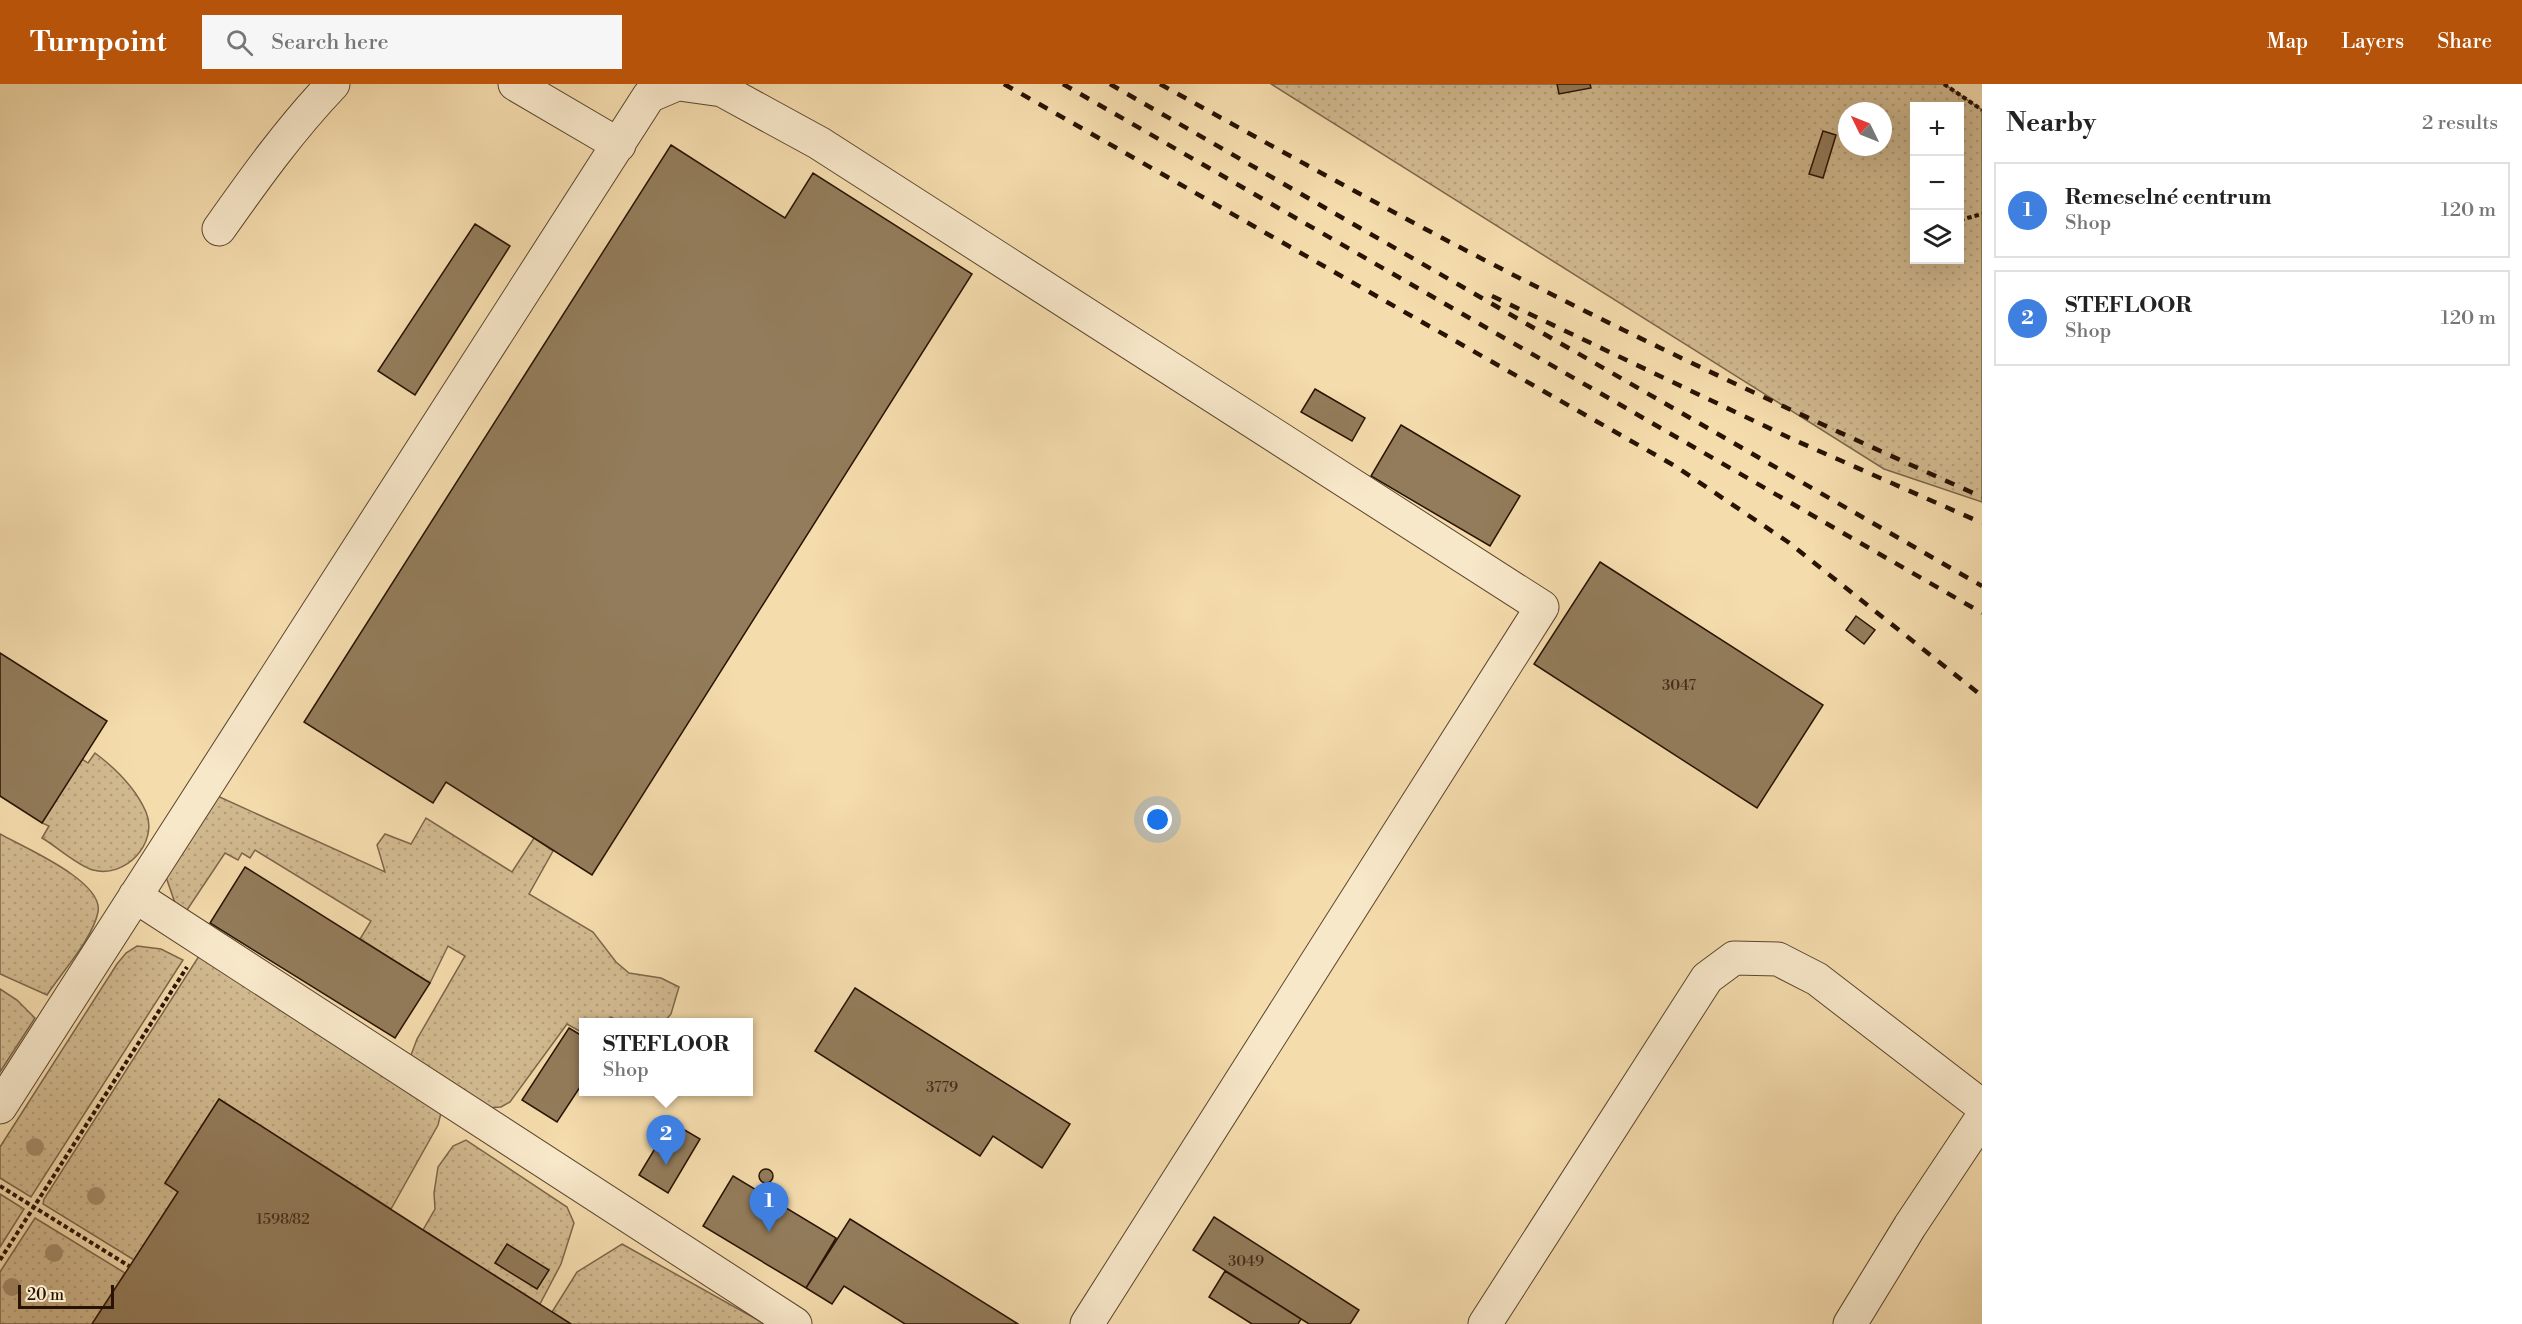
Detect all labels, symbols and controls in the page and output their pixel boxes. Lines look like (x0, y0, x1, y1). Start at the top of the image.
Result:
search box (202, 15, 622, 69)
text: Turnpoint (30, 25, 166, 60)
icon: search (223, 26, 256, 59)
text: Search here (271, 29, 389, 56)
text: Map (2267, 29, 2308, 55)
text: Layers (2341, 29, 2404, 55)
text: Share (2437, 29, 2492, 55)
north arrow (1838, 102, 1892, 156)
map controls (1910, 102, 1964, 264)
button: + (1910, 102, 1964, 156)
text: Nearby (2006, 107, 2096, 139)
text: 2 results (2422, 111, 2498, 136)
button: − (1910, 156, 1964, 210)
text: Remeselné centrum (2065, 184, 2272, 211)
text: 1 (2023, 198, 2032, 223)
text: 120 m (2441, 198, 2496, 223)
button: layers (1910, 210, 1964, 264)
text: Shop (2065, 211, 2111, 236)
text: STEFLOOR (2065, 292, 2192, 319)
text: 2 (2021, 306, 2034, 331)
text: 120 m (2441, 306, 2496, 331)
text: Shop (2065, 319, 2111, 344)
house number: 3047 (1662, 676, 1696, 695)
your location (1143, 805, 1172, 834)
popup (579, 1018, 753, 1096)
text: STEFLOOR (603, 1031, 729, 1058)
text: Shop (603, 1058, 649, 1083)
house number: 3779 (926, 1078, 958, 1097)
pin: 2 (646, 1116, 686, 1165)
pin: 1 (750, 1182, 788, 1232)
house number: 1598/82 (256, 1210, 310, 1229)
house number: 3049 (1228, 1252, 1264, 1271)
scale bar (18, 1282, 114, 1310)
text: 20 m (27, 1285, 64, 1305)

